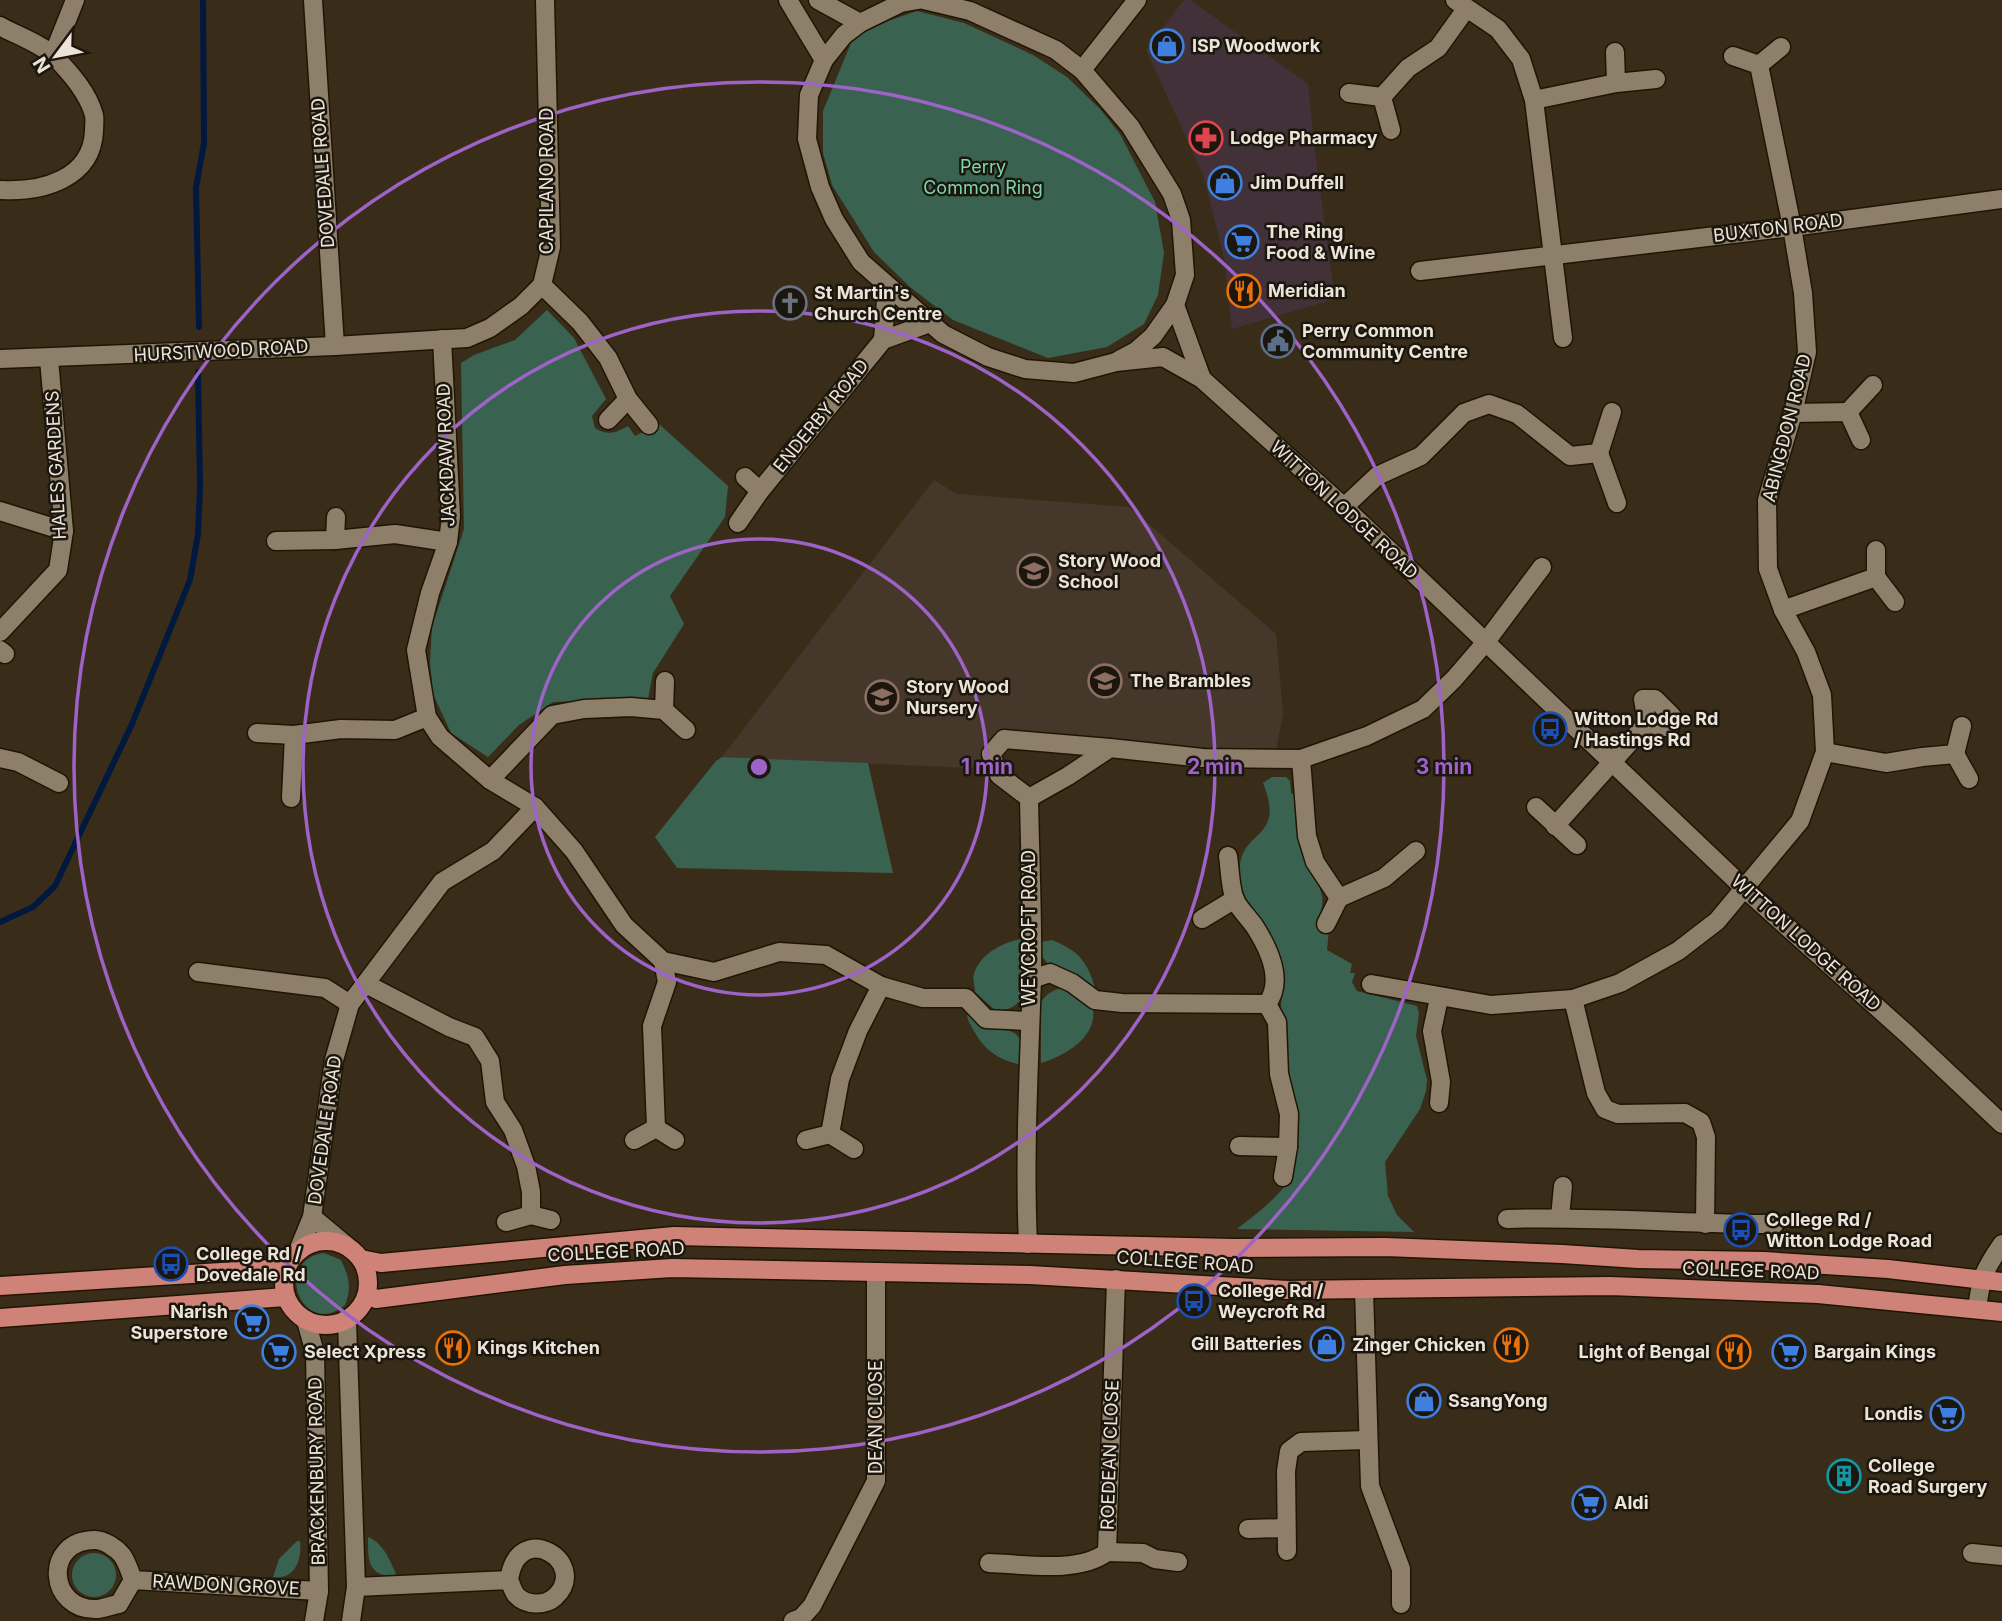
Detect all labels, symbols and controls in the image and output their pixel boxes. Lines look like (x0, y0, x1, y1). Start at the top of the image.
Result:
north arrow (21, 21, 91, 91)
shop icon: ISP Woodwork (1148, 27, 1186, 65)
place label: ISP Woodwork (1192, 35, 1321, 56)
text: N (28, 53, 56, 77)
street label: DOVEDALE ROAD (307, 97, 338, 249)
street label: CAPILANO ROAD (536, 108, 557, 254)
pharmacy icon: Lodge Pharmacy (1187, 119, 1225, 157)
place label: Lodge Pharmacy (1230, 127, 1378, 148)
park label: Perry Common Ring (923, 156, 1043, 198)
shop icon: Jim Duffell (1206, 164, 1244, 202)
place label: Jim Duffell (1250, 172, 1344, 193)
street label: BUXTON ROAD (1712, 209, 1844, 246)
place label: The Ring Food & Wine (1266, 221, 1376, 263)
supermarket icon: The Ring Food & Wine (1223, 223, 1261, 261)
restaurant icon: Meridian (1225, 272, 1263, 310)
place label: Meridian (1268, 280, 1346, 301)
place label: St Martin's Church Centre (814, 282, 942, 324)
church icon: St Martin's Church Centre (771, 284, 809, 322)
place label: Perry Common Community Centre (1302, 320, 1468, 362)
public building icon: Perry Common Community Centre (1259, 322, 1297, 360)
street label: HURSTWOOD ROAD (133, 335, 309, 366)
street label: ABINGDON ROAD (1758, 352, 1815, 504)
street label: ENDERBY ROAD (769, 355, 873, 476)
street label: JACKDAW ROAD (432, 383, 459, 527)
street label: HALES GARDENS (41, 390, 70, 540)
street label: WITTON LODGE ROAD (1266, 436, 1422, 583)
place label: Story Wood School (1058, 550, 1161, 592)
school or university icon: Story Wood School (1015, 552, 1053, 590)
school or university icon: The Brambles (1086, 662, 1124, 700)
place label: The Brambles (1130, 670, 1251, 691)
place label: Story Wood Nursery (906, 676, 1009, 718)
school or university icon: Story Wood Nursery (863, 678, 901, 716)
place label: Witton Lodge Rd / Hastings Rd (1574, 708, 1718, 750)
bus stop icon: Witton Lodge Rd / Hastings Rd (1531, 710, 1569, 748)
text: 1 min (961, 754, 1013, 779)
text: 2 min (1187, 754, 1243, 779)
text: 3 min (1416, 754, 1472, 779)
centre of rings (747, 755, 771, 779)
street label: WEYCROFT ROAD (1018, 850, 1039, 1006)
street label: WITTON LODGE ROAD (1727, 870, 1885, 1015)
street label: DOVEDALE ROAD (304, 1054, 345, 1206)
place label: College Rd / Witton Lodge Road (1766, 1209, 1932, 1251)
bus stop icon: College Rd / Witton Lodge Road (1722, 1211, 1760, 1249)
street label: COLLEGE ROAD (547, 1237, 685, 1266)
place label: College Rd / Dovedale Rd (196, 1243, 306, 1285)
bus stop icon: College Rd / Dovedale Rd (152, 1245, 190, 1283)
street label: COLLEGE ROAD (1116, 1246, 1254, 1277)
street label: COLLEGE ROAD (1682, 1258, 1820, 1283)
place label: College Rd / Weycroft Rd (1218, 1280, 1325, 1322)
bus stop icon: College Rd / Weycroft Rd (1175, 1282, 1213, 1320)
place label: Narish Superstore (130, 1301, 228, 1343)
supermarket icon: Narish Superstore (233, 1303, 271, 1341)
shop icon: Gill Batteries (1308, 1325, 1346, 1363)
restaurant icon: Zinger Chicken (1492, 1326, 1530, 1364)
restaurant icon: Kings Kitchen (434, 1329, 472, 1367)
supermarket icon: Select Xpress (260, 1333, 298, 1371)
place label: Gill Batteries (1191, 1333, 1302, 1354)
restaurant icon: Light of Bengal (1715, 1333, 1753, 1371)
supermarket icon: Bargain Kings (1770, 1333, 1808, 1371)
place label: Zinger Chicken (1352, 1334, 1486, 1355)
place label: Kings Kitchen (477, 1337, 600, 1358)
place label: Select Xpress (304, 1341, 426, 1362)
place label: Light of Bengal (1579, 1341, 1710, 1362)
place label: Bargain Kings (1814, 1341, 1936, 1362)
street label: DEAN CLOSE (865, 1360, 886, 1474)
street label: BRACKENBURY ROAD (304, 1377, 329, 1565)
street label: ROEDEAN CLOSE (1096, 1380, 1123, 1530)
shop icon: SsangYong (1405, 1382, 1443, 1420)
place label: SsangYong (1448, 1390, 1548, 1411)
supermarket icon: Londis (1928, 1395, 1966, 1433)
place label: Londis (1864, 1403, 1923, 1424)
place label: College Road Surgery (1868, 1455, 1987, 1497)
building icon: College Road Surgery (1825, 1457, 1863, 1495)
supermarket icon: Aldi (1570, 1484, 1608, 1522)
place label: Aldi (1614, 1492, 1649, 1513)
street label: RAWDON GROVE (152, 1570, 300, 1599)

